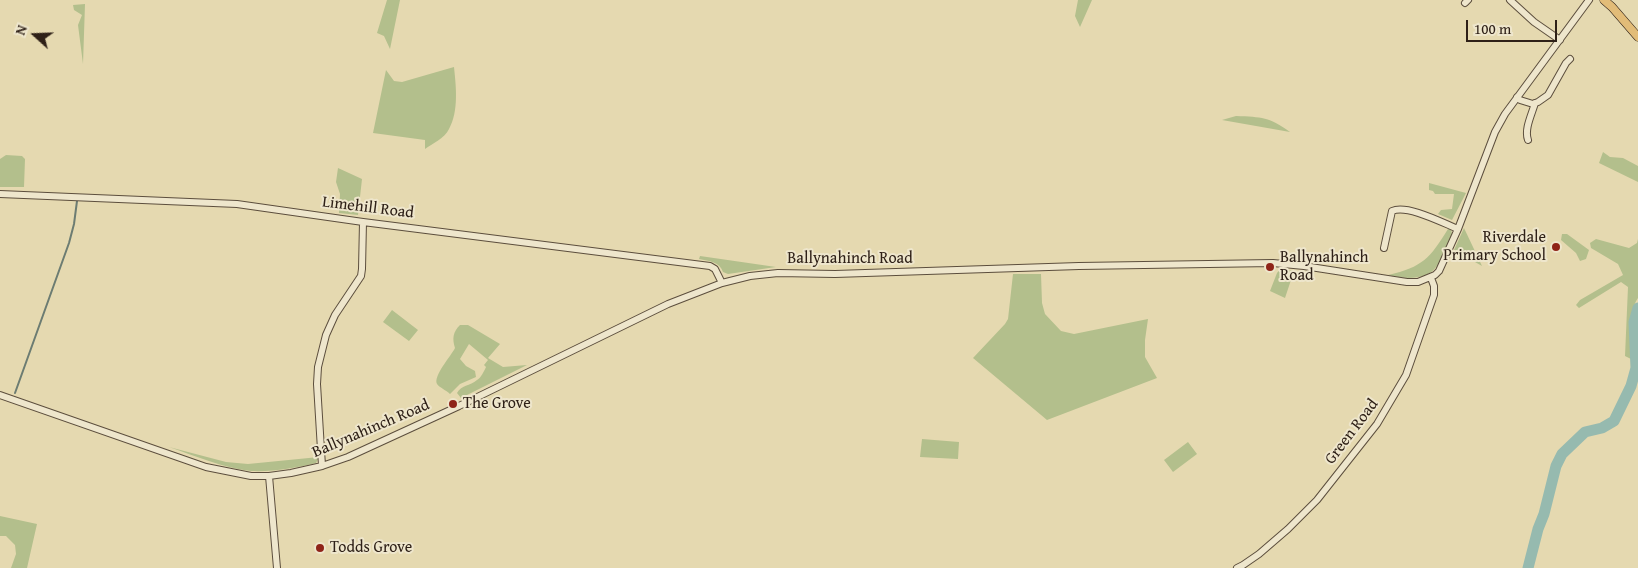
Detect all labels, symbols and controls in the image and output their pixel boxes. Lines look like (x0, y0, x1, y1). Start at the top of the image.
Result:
north arrow (10, 10, 60, 60)
scale bar (1468, 10, 1559, 42)
text: 100 m (1474, 18, 1511, 39)
text: N (10, 22, 32, 38)
street label: Limehill Road (321, 193, 415, 223)
place label: Riverdale Primary School (1443, 228, 1546, 266)
marker: Riverdale Primary School (1550, 241, 1562, 253)
place label: Ballynahinch Road (1280, 248, 1368, 286)
street label: Ballynahinch Road (787, 249, 913, 269)
marker: Ballynahinch Road (1264, 261, 1276, 273)
place label: The Grove (463, 394, 531, 414)
street label: Ballynahinch Road (310, 396, 432, 462)
street label: Green Road (1321, 396, 1383, 468)
marker: The Grove (447, 398, 459, 410)
place label: Todds Grove (330, 538, 412, 558)
marker: Todds Grove (314, 542, 326, 554)

